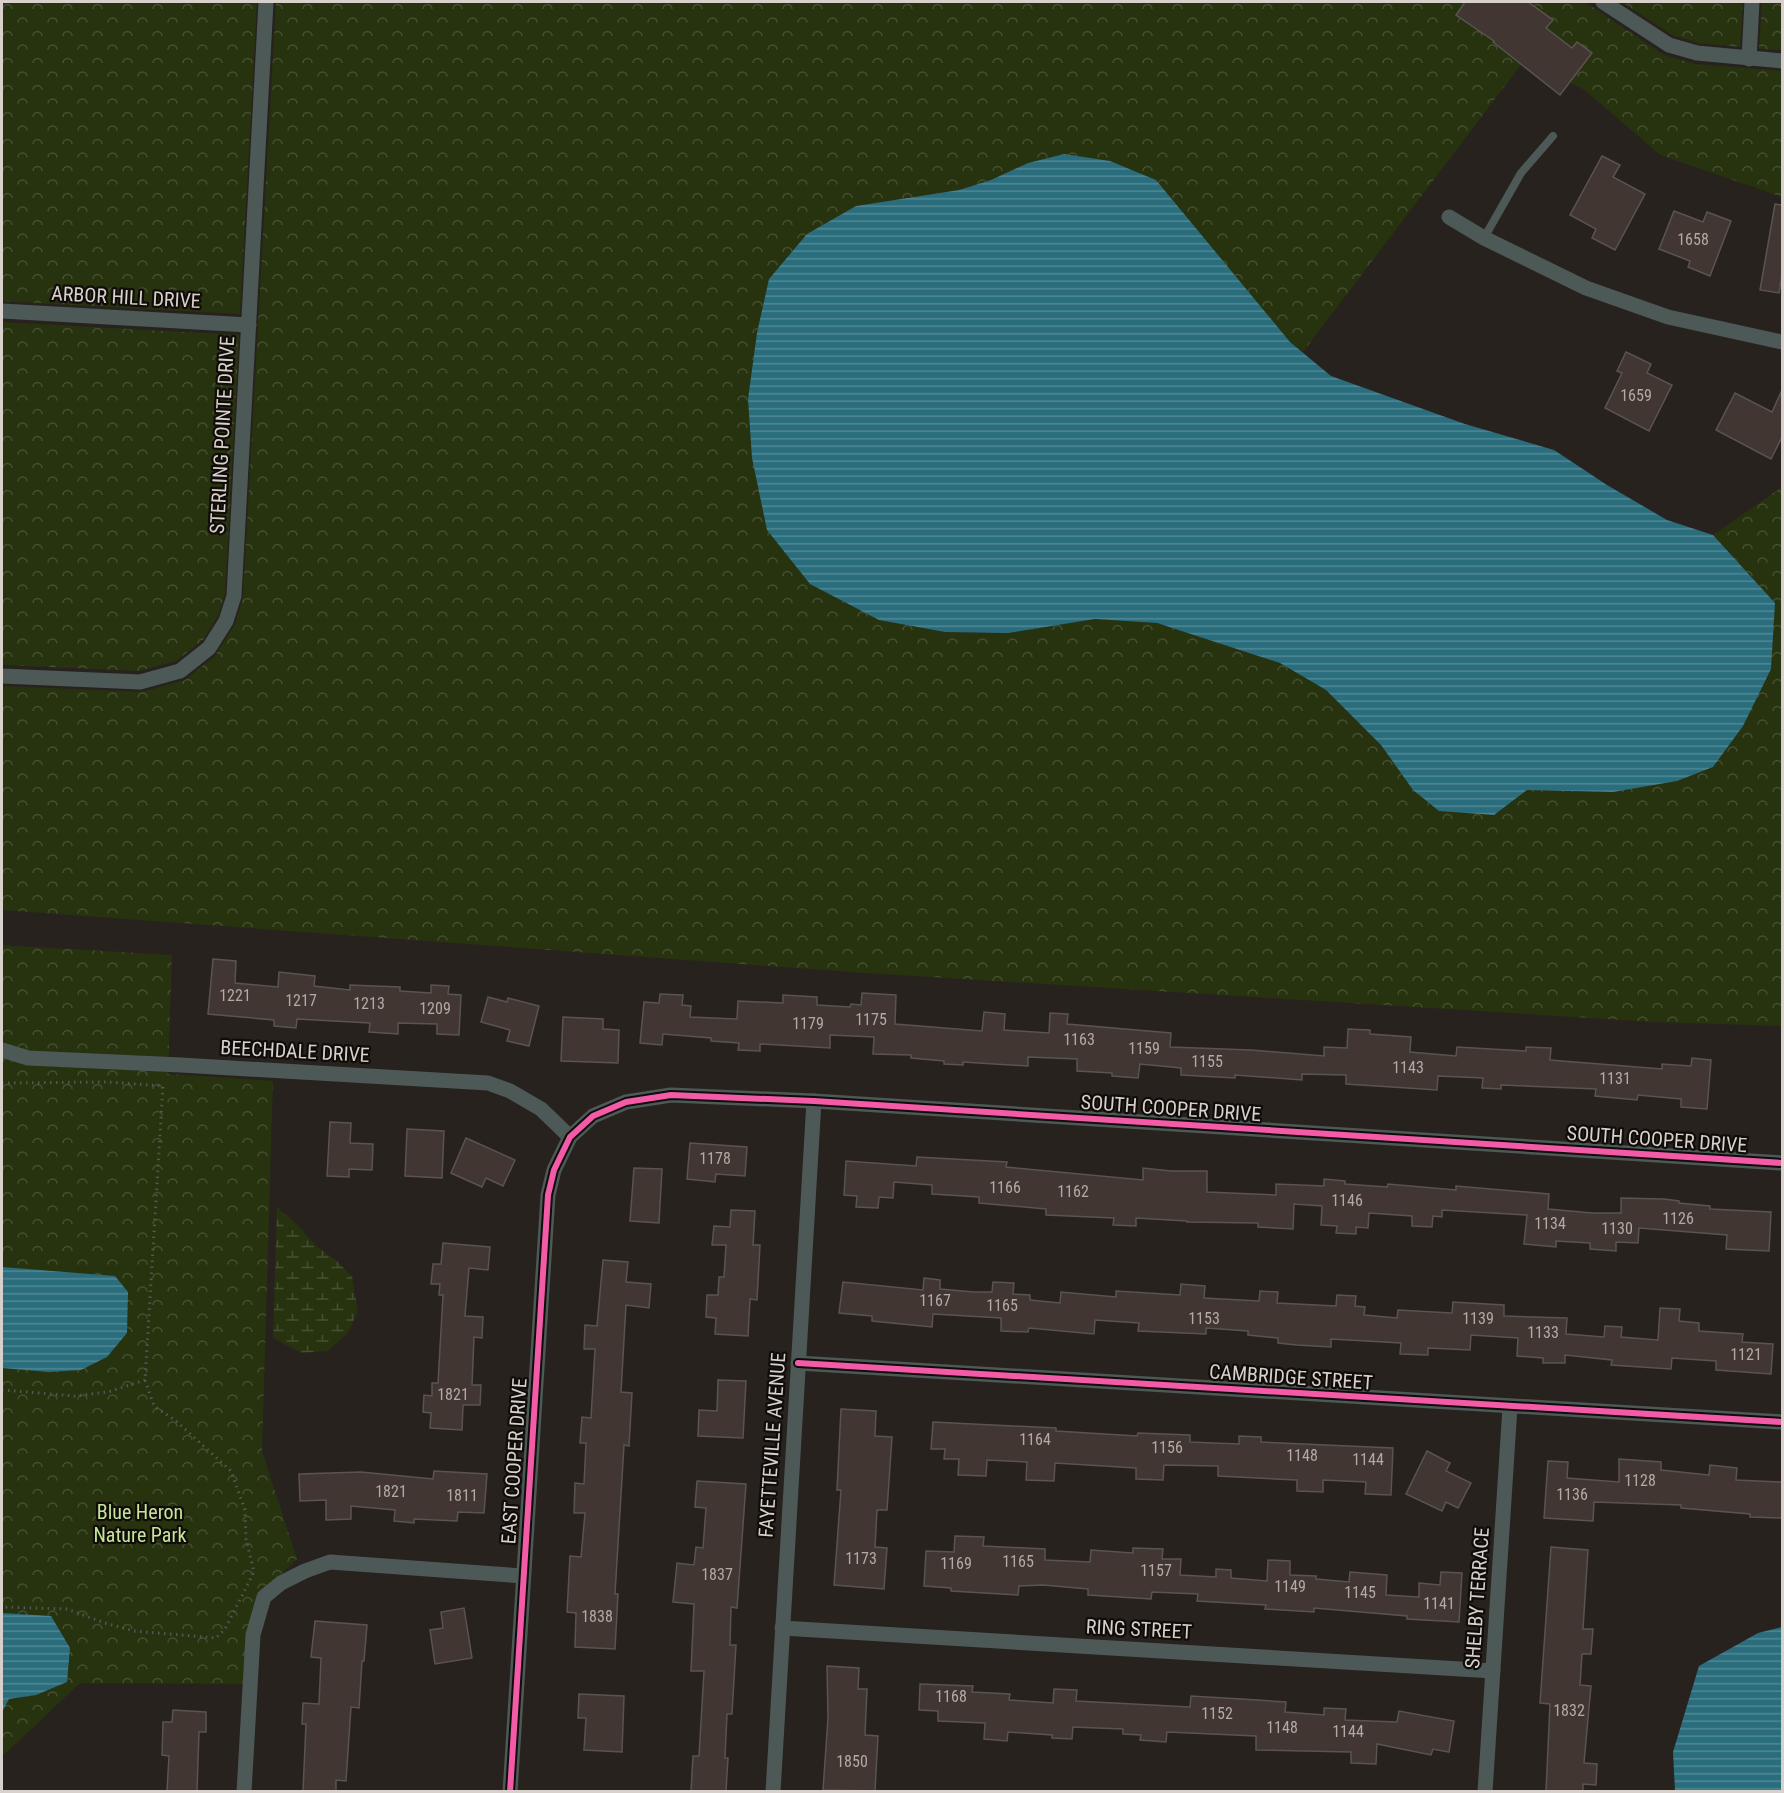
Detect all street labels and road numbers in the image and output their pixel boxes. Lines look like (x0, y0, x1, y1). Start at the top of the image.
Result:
street label: ARBOR HILL DRIVE (51, 281, 201, 313)
street label: STERLING POINTE DRIVE (205, 335, 239, 534)
street label: BEECHDALE DRIVE (220, 1035, 370, 1067)
street label: SOUTH COOPER DRIVE (1080, 1090, 1262, 1126)
street label: SOUTH COOPER DRIVE (1566, 1121, 1748, 1157)
street label: FAYETTEVILLE AVENUE (754, 1352, 790, 1538)
street label: CAMBRIDGE STREET (1208, 1359, 1374, 1395)
street label: EAST COOPER DRIVE (496, 1377, 532, 1545)
street label: SHELBY TERRACE (1460, 1526, 1494, 1669)
street label: RING STREET (1085, 1614, 1193, 1644)

